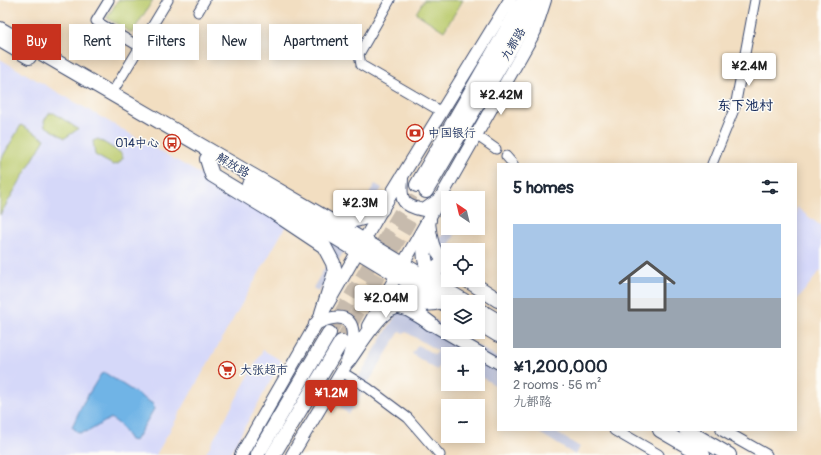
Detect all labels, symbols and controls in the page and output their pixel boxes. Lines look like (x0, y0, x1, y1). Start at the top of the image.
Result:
chip: Buy (12, 24, 61, 60)
chip: Rent (69, 24, 125, 60)
chip: Filters (133, 24, 199, 60)
chip: New (207, 24, 261, 60)
chip: Apartment (269, 24, 362, 60)
street label: 九都路 (498, 25, 529, 64)
pin: ¥2.4M (721, 53, 777, 87)
text: ¥2.4M (731, 58, 767, 74)
pin: ¥2.42M (468, 82, 534, 116)
text: ¥2.42M (479, 87, 523, 103)
district label: 东下池村 (717, 97, 773, 114)
bank icon: 中国银行 (405, 123, 425, 143)
place label: 中国银行 (428, 126, 476, 141)
bus stop icon: 014中心 (162, 133, 182, 153)
place label: 014中心 (115, 136, 159, 151)
street label: 解放路 (213, 150, 252, 181)
icon: filters (759, 176, 781, 198)
text: 5 homes (513, 177, 574, 198)
pin: ¥2.3M (332, 190, 388, 224)
north arrow (441, 191, 485, 235)
map controls (441, 191, 485, 443)
text: ¥2.3M (342, 195, 378, 211)
button: locate (441, 243, 485, 287)
icon: home (611, 250, 683, 322)
pin: ¥2.04M (353, 285, 419, 319)
text: ¥2.04M (364, 290, 408, 306)
button: layers (441, 295, 485, 339)
button: + (441, 347, 485, 391)
text: ¥1,200,000 (513, 356, 608, 377)
supermarket icon: 大张超市 (217, 360, 237, 380)
place label: 大张超市 (240, 363, 288, 378)
text: 2 rooms · 56 m² (513, 377, 601, 393)
pin: ¥1.2M (303, 380, 359, 414)
text: ¥1.2M (314, 385, 348, 401)
text: 九都路 (513, 394, 552, 410)
button: − (441, 399, 485, 443)

